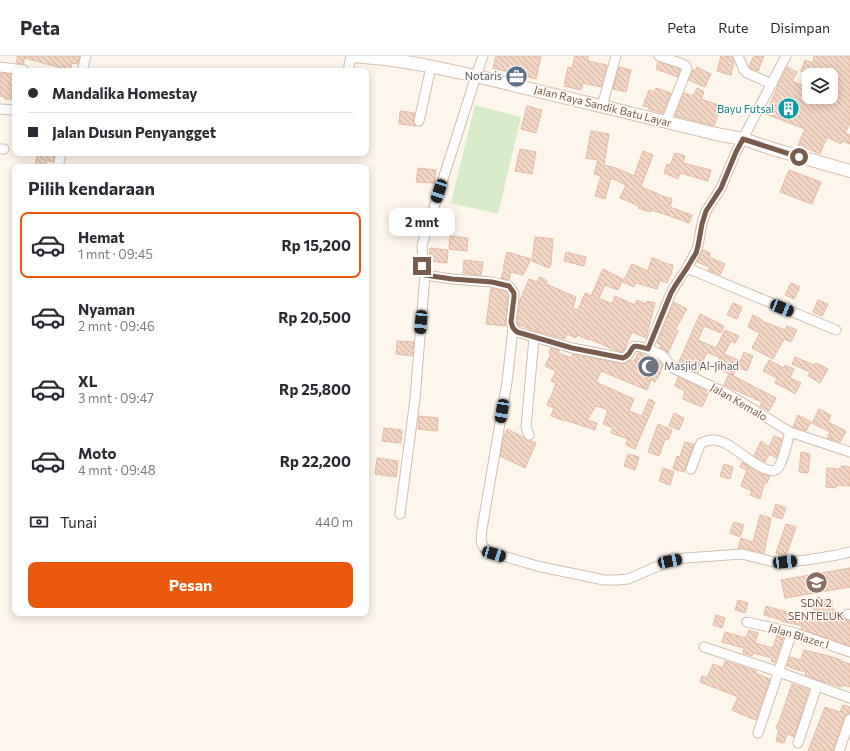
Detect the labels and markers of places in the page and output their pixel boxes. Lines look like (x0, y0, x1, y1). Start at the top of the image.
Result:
office icon: Notaris (504, 63, 530, 89)
place label: Notaris (465, 69, 502, 82)
building icon: Bayu Futsal (776, 96, 802, 122)
place label: Bayu Futsal (717, 102, 774, 115)
mosque icon: Masjid Al-Jihad (635, 353, 661, 379)
place label: Masjid Al-Jihad (664, 359, 739, 373)
school or university icon: SDN 2 SENTELUK (803, 570, 829, 596)
place label: SDN 2 SENTELUK (788, 596, 845, 622)

